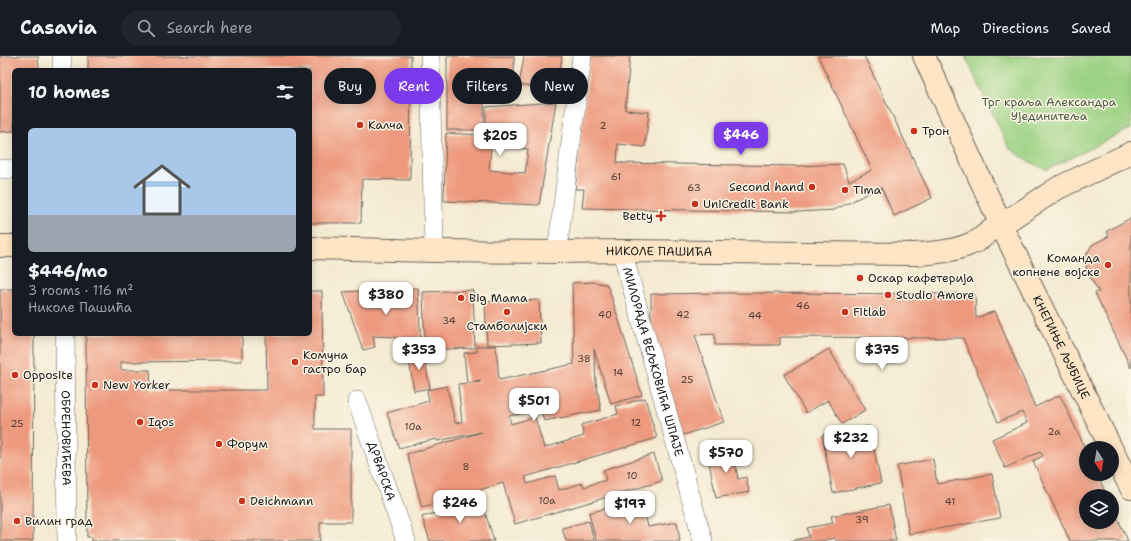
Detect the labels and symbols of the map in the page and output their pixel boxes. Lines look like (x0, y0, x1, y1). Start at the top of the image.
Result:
park label: Трг краља Александра Ујединитеља (982, 94, 1117, 124)
place label: Калча (368, 117, 404, 133)
house number: 2 (600, 119, 607, 132)
marker: Калча (355, 120, 365, 130)
pin: $446 (717, 122, 765, 156)
pin: $205 (476, 123, 524, 157)
place label: Трон (922, 123, 949, 139)
marker: Трон (909, 126, 919, 136)
house number: 61 (611, 170, 621, 183)
place label: Second hand (729, 179, 804, 195)
house number: 63 (687, 181, 701, 194)
marker: Second hand (807, 182, 817, 192)
place label: Tima (853, 182, 882, 198)
marker: Tima (840, 185, 850, 195)
place label: UniCredit Bank (703, 196, 789, 212)
marker: UniCredit Bank (690, 199, 700, 209)
place label: Betty (622, 208, 653, 224)
marker: Betty (656, 211, 666, 221)
street label: НИКОЛЕ ПАШИЋА (606, 243, 713, 260)
place label: Команда копнене војске (1012, 250, 1101, 280)
marker: Команда копнене војске (1103, 260, 1113, 270)
street label: МИЛОРАДА ВЕЉКОВИЋА ШПАЈЕ (619, 265, 687, 458)
place label: Оскар кафетерија (868, 270, 974, 286)
marker: Оскар кафетерија (855, 273, 865, 283)
pin: $380 (362, 282, 410, 316)
place label: Studio Amore (896, 287, 975, 303)
place label: Big Mama (469, 290, 528, 306)
marker: Studio Amore (883, 290, 893, 300)
marker: Big Mama (456, 293, 466, 303)
street label: КНЕГИЊЕ ЉУБИЦЕ (1029, 293, 1094, 402)
house number: 46 (796, 299, 810, 312)
place label: Fitlab (853, 304, 886, 320)
marker: Стамболијски (502, 307, 512, 317)
marker: Fitlab (840, 307, 850, 317)
house number: 40 (598, 308, 612, 321)
house number: 42 (676, 308, 690, 321)
house number: 44 (748, 309, 762, 322)
house number: 34 (442, 314, 456, 327)
place label: Стамболијски (467, 318, 548, 334)
pin: $353 (395, 337, 443, 371)
pin: $375 (858, 337, 906, 371)
place label: Комуна гастро бар (303, 347, 367, 377)
house number: 38 (577, 352, 591, 365)
marker: Комуна гастро бар (290, 357, 300, 367)
house number: 14 (613, 366, 623, 379)
place label: Opposite (23, 367, 73, 383)
marker: Opposite (10, 370, 20, 380)
house number: 25 (681, 373, 693, 386)
place label: New Yorker (103, 377, 171, 393)
marker: New Yorker (90, 380, 100, 390)
pin: $501 (510, 388, 558, 422)
street label: ОБРЕНОВИЋЕВА (58, 390, 74, 486)
place label: Iqos (148, 414, 174, 430)
house number: 12 (631, 416, 641, 429)
house number: 25 (11, 417, 23, 430)
marker: Iqos (135, 417, 145, 427)
house number: 10a (405, 420, 422, 433)
pin: $232 (827, 425, 875, 459)
house number: 2a (1048, 425, 1061, 438)
place label: Форум (227, 436, 268, 452)
marker: Форум (214, 439, 224, 449)
street label: ДРВАРСКА (364, 439, 399, 503)
pin: $570 (702, 440, 750, 474)
north arrow (1079, 441, 1119, 481)
house number: 8 (463, 460, 470, 473)
house number: 10 (627, 469, 637, 482)
pin: $246 (436, 490, 484, 524)
pin: $197 (606, 491, 654, 525)
place label: Deichmann (250, 493, 313, 509)
house number: 10a (539, 494, 556, 507)
house number: 41 (945, 495, 955, 508)
marker: Deichmann (237, 496, 247, 506)
place label: Вилин град (25, 513, 93, 529)
house number: 39 (855, 513, 869, 526)
marker: Вилин град (12, 516, 22, 526)

